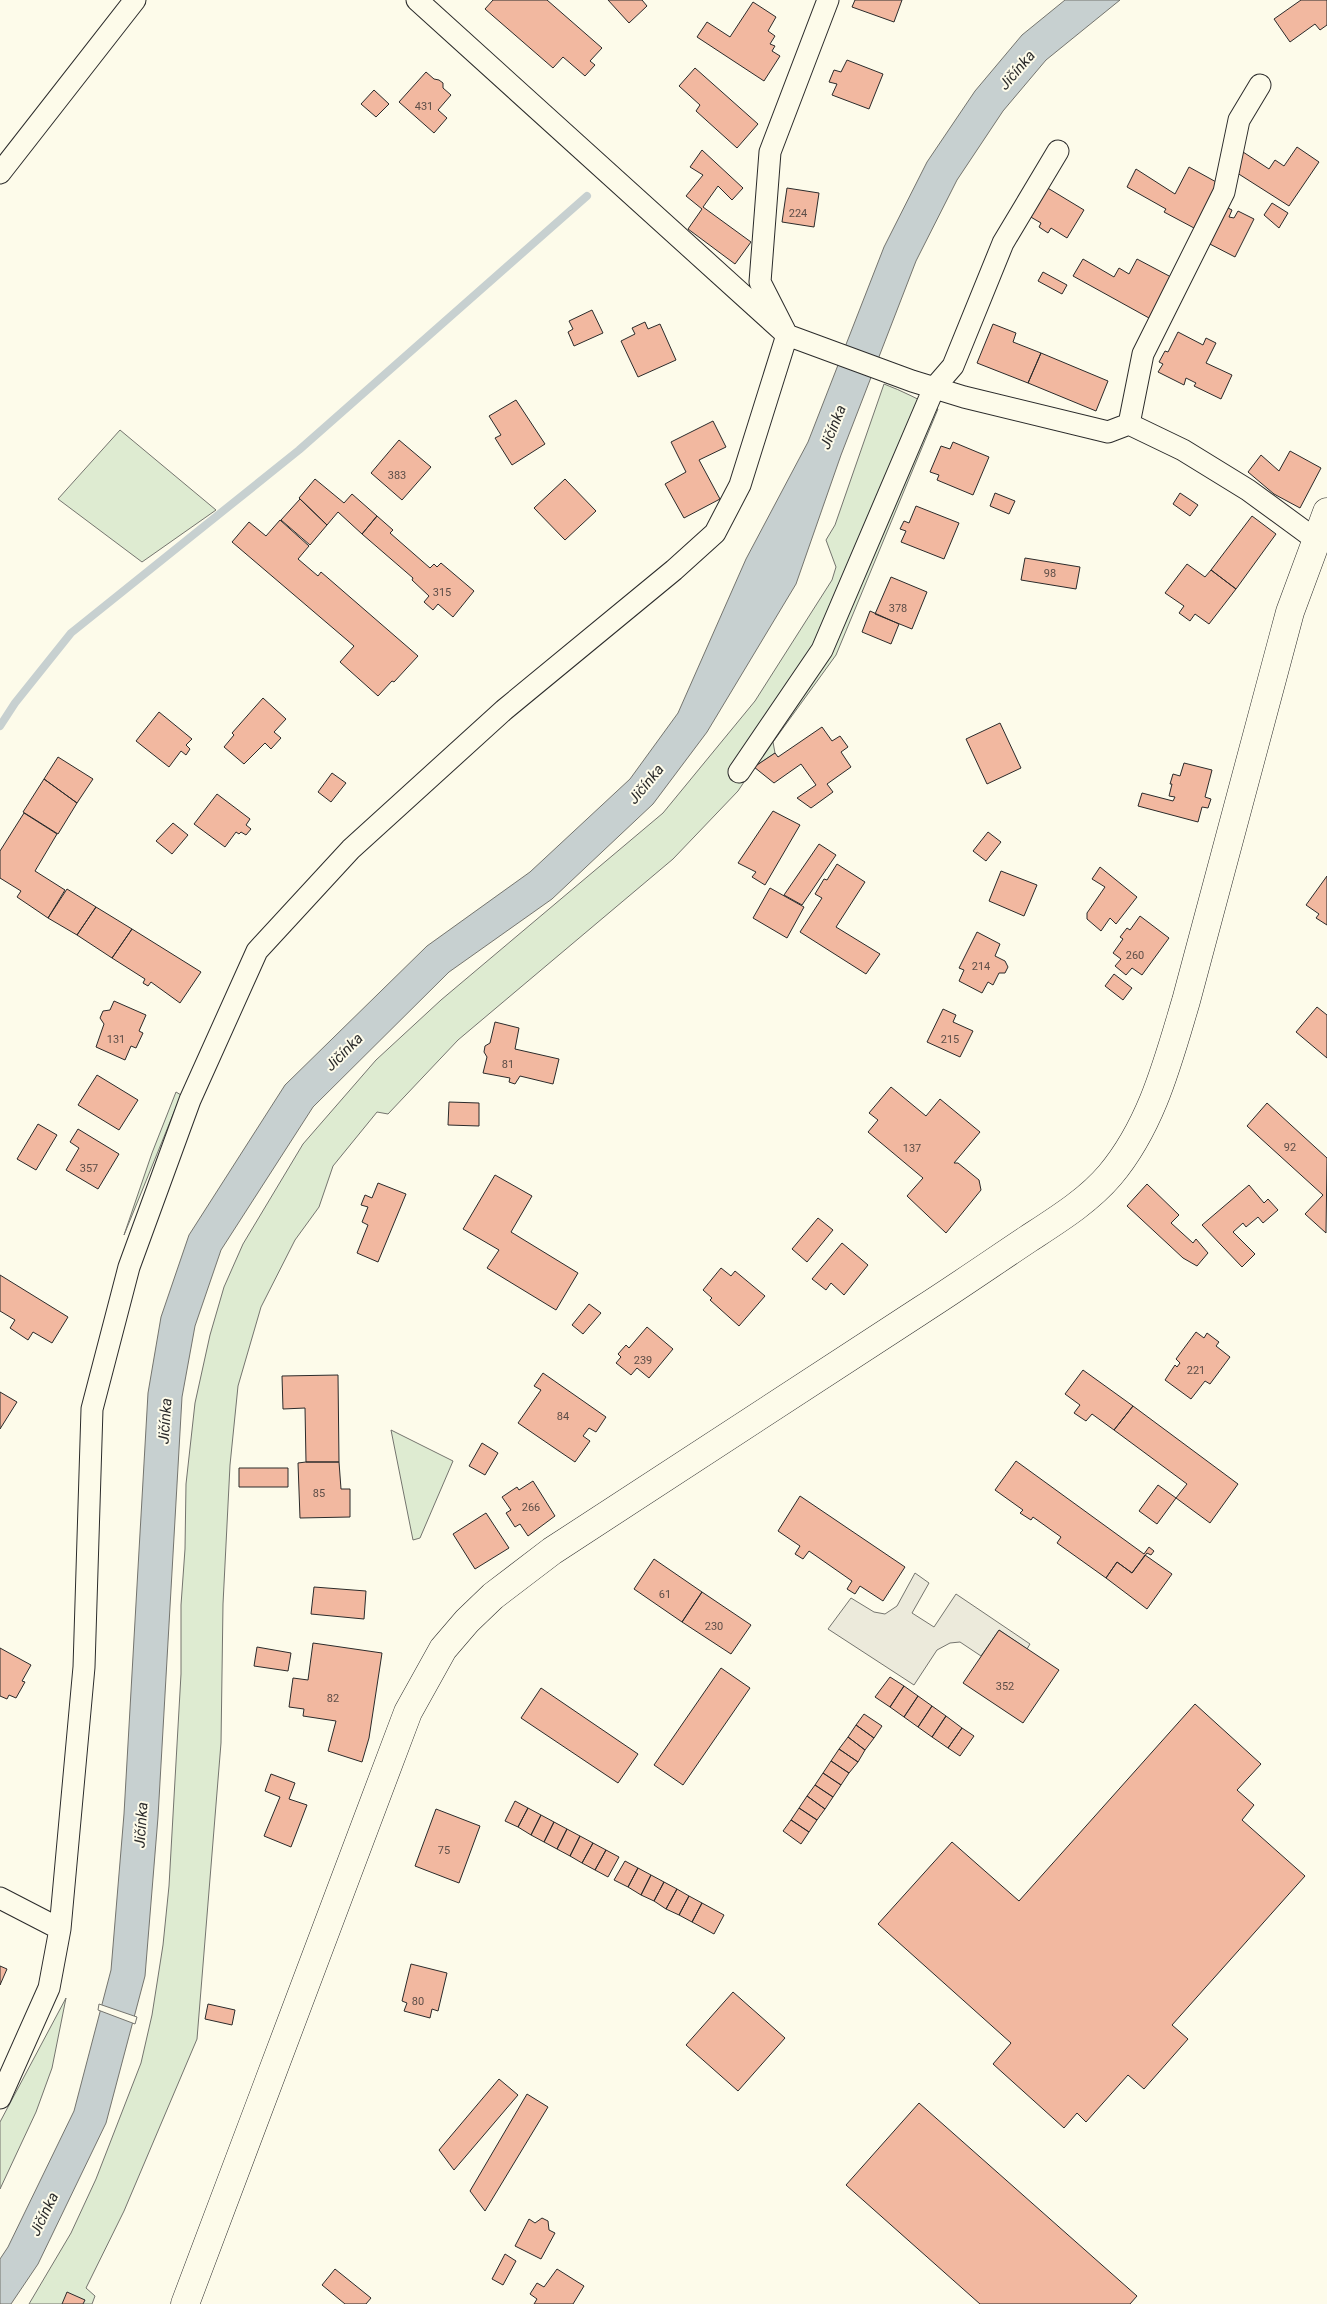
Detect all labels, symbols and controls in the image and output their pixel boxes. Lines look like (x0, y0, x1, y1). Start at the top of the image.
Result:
water label: Jičínka (995, 47, 1039, 93)
house number: 431 (415, 100, 433, 113)
house number: 224 (789, 207, 807, 220)
water label: Jičínka (816, 402, 850, 452)
house number: 383 (388, 469, 406, 482)
house number: 98 (1044, 567, 1056, 580)
house number: 315 (433, 586, 451, 599)
house number: 378 (889, 602, 907, 615)
water label: Jičínka (624, 760, 668, 807)
house number: 260 (1126, 949, 1144, 962)
house number: 214 (972, 960, 990, 973)
water label: Jičínka (321, 1029, 367, 1075)
house number: 131 (107, 1033, 125, 1046)
house number: 215 (941, 1033, 959, 1046)
house number: 81 (502, 1058, 514, 1071)
house number: 92 (1284, 1141, 1296, 1154)
house number: 137 (903, 1142, 921, 1155)
house number: 357 (80, 1162, 98, 1175)
house number: 239 (634, 1354, 652, 1367)
house number: 221 (1187, 1364, 1205, 1377)
water label: Jičínka (154, 1397, 176, 1445)
house number: 84 (557, 1410, 569, 1423)
house number: 85 (313, 1487, 325, 1500)
house number: 266 (522, 1501, 540, 1514)
house number: 61 (659, 1588, 671, 1601)
house number: 230 (705, 1620, 723, 1633)
house number: 352 (996, 1680, 1014, 1693)
house number: 82 (327, 1692, 339, 1705)
water label: Jičínka (130, 1801, 152, 1849)
house number: 75 (438, 1844, 450, 1857)
house number: 80 (412, 1995, 424, 2008)
water label: Jičínka (26, 2189, 62, 2239)

